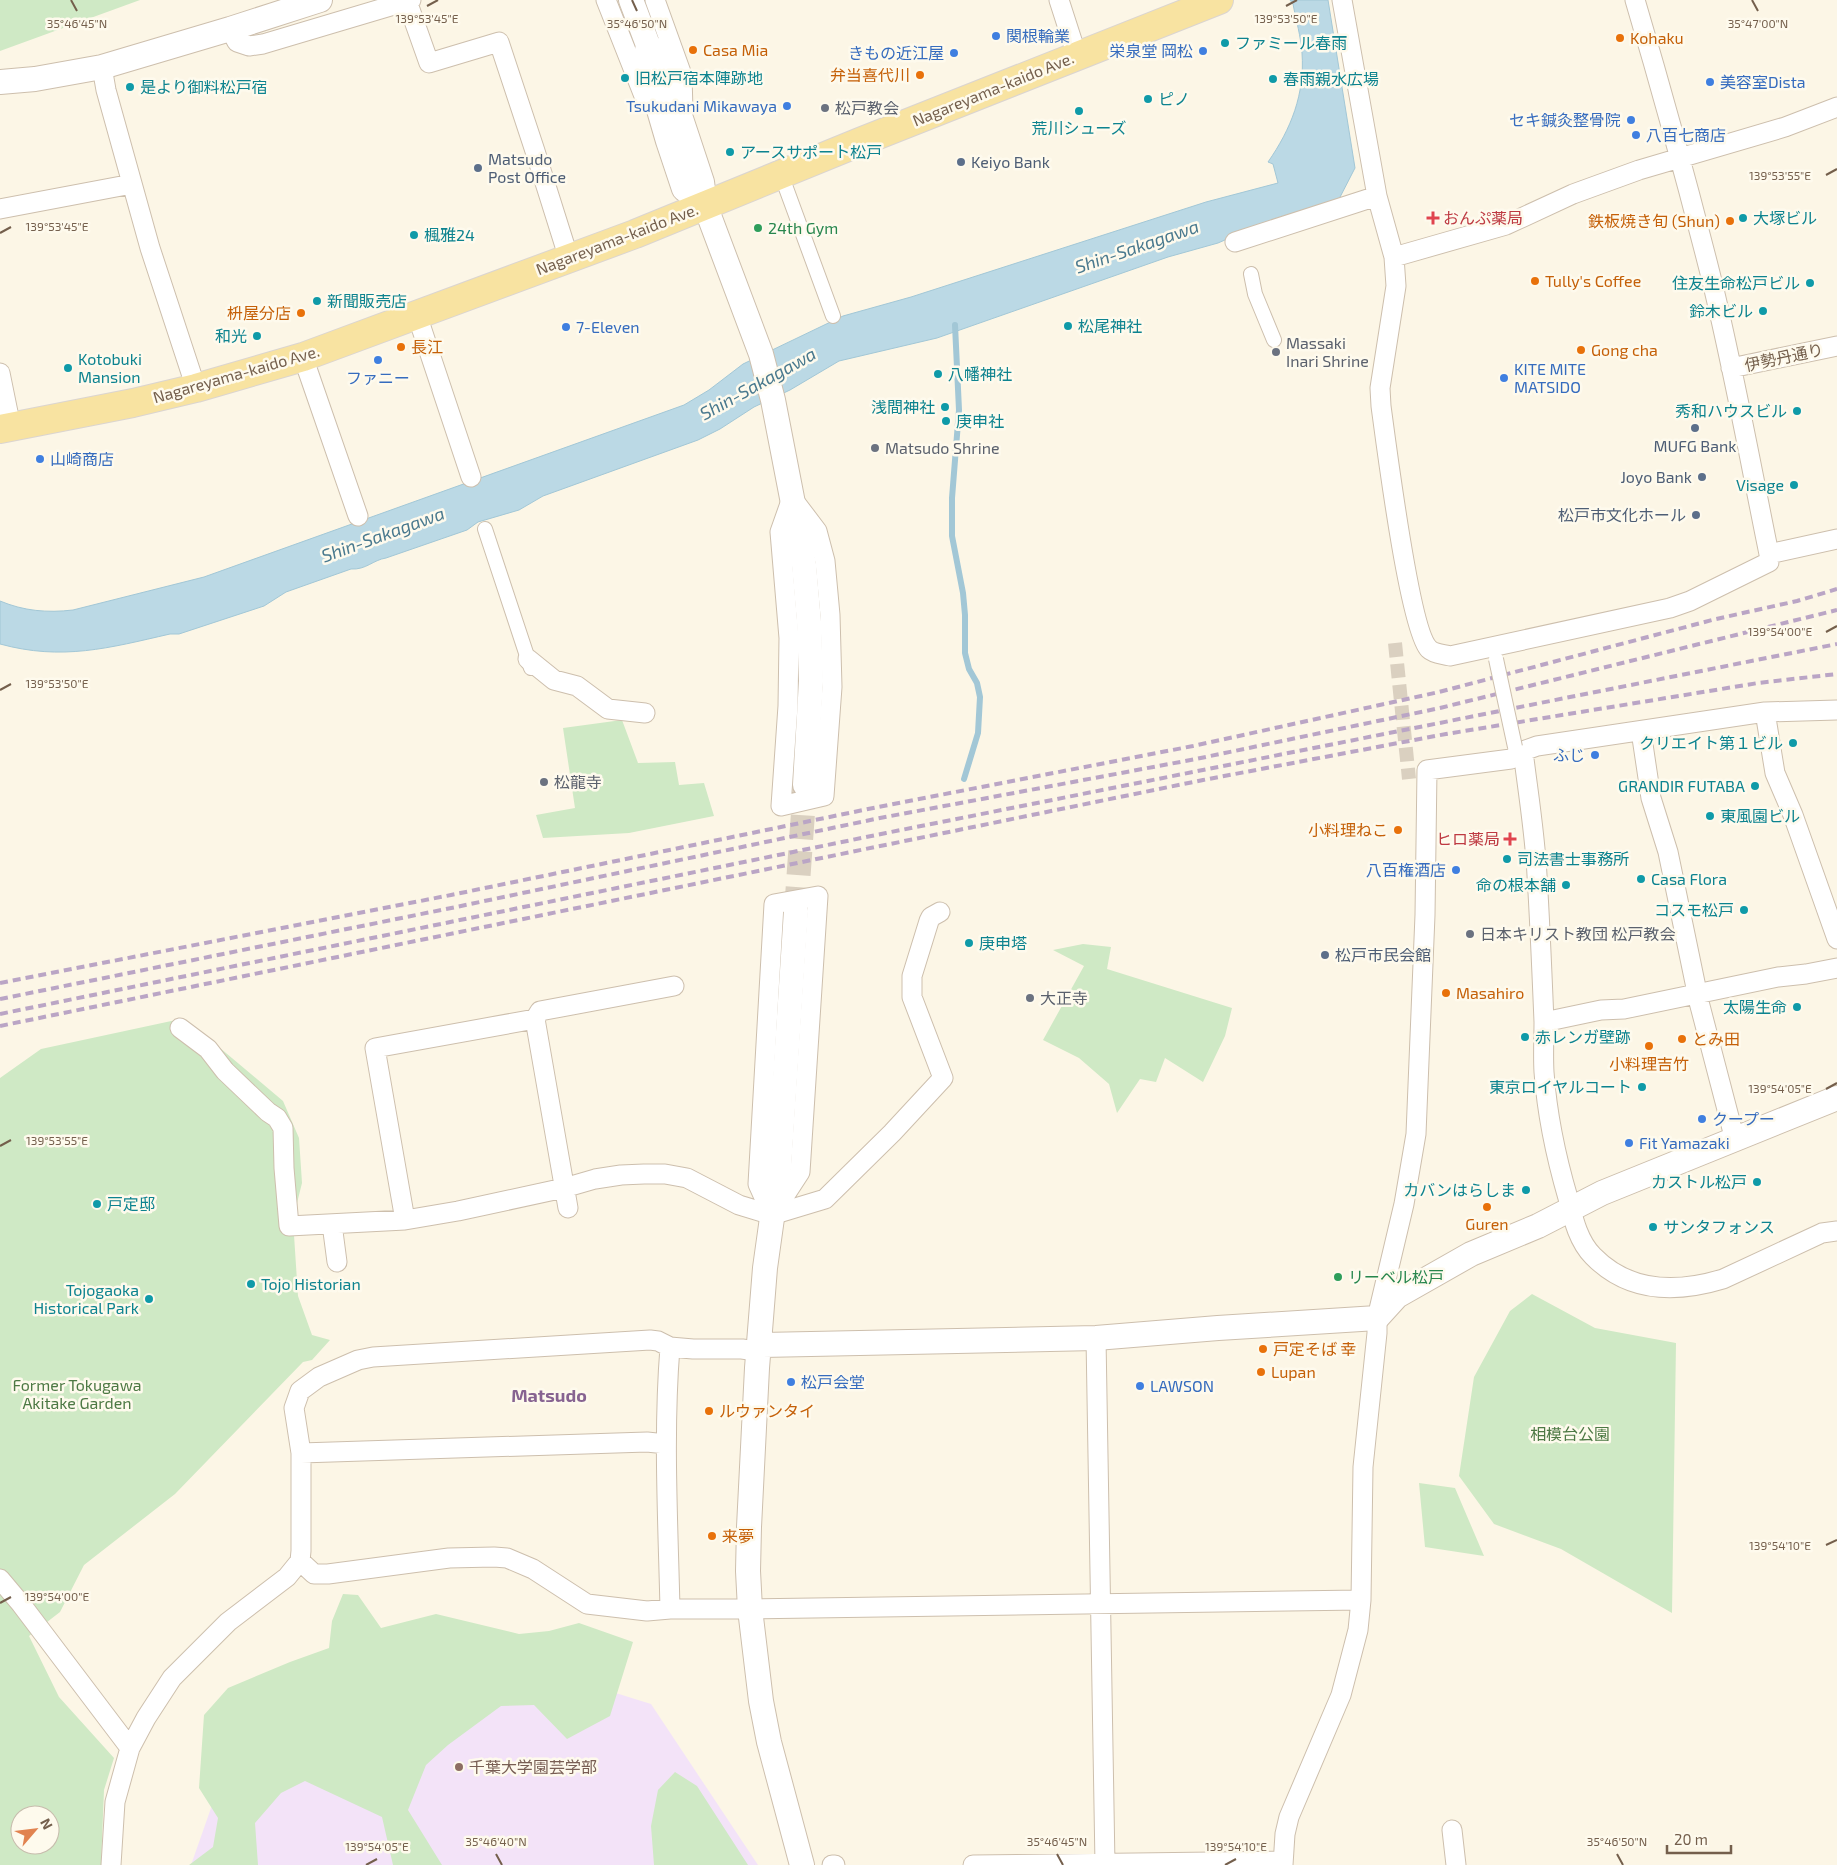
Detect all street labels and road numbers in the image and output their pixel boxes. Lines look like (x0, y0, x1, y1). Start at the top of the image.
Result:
street label: Nagareyama-kaido Ave. (909, 47, 1076, 130)
street label: Nagareyama-kaido Ave. (533, 199, 701, 278)
street label: 伊勢丹通り (1743, 339, 1825, 374)
street label: Nagareyama-kaido Ave. (150, 341, 321, 406)

